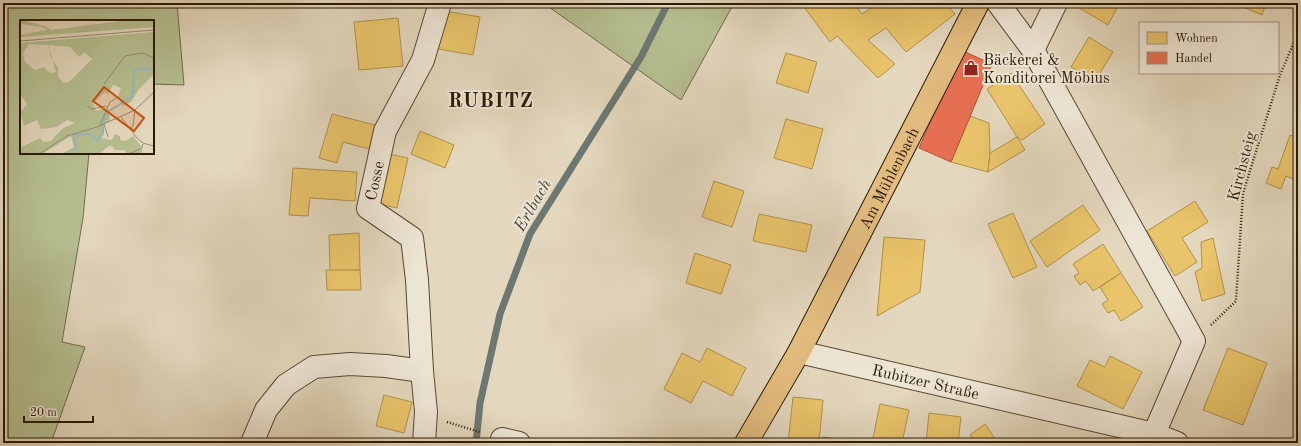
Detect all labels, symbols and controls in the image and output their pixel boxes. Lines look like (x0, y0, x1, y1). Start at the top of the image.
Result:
inset map (20, 20, 154, 154)
legend (1139, 22, 1279, 74)
text: Wohnen (1175, 33, 1218, 45)
place label: Bäckerei & Konditorei Möbius (983, 53, 1110, 87)
text: Handel (1175, 53, 1212, 65)
shop icon: Bäckerei & Konditorei Möbius (962, 59, 980, 77)
district label: RUBITZ (448, 92, 534, 112)
street label: Am Mühlenbach (857, 125, 923, 232)
street label: Kirchsteig (1226, 130, 1260, 203)
street label: Cosse (364, 160, 388, 202)
water label: Erlbach (511, 176, 555, 236)
street label: Rubitzer Straße (870, 363, 980, 403)
scale bar (24, 398, 93, 424)
text: 20 m (30, 407, 57, 419)

